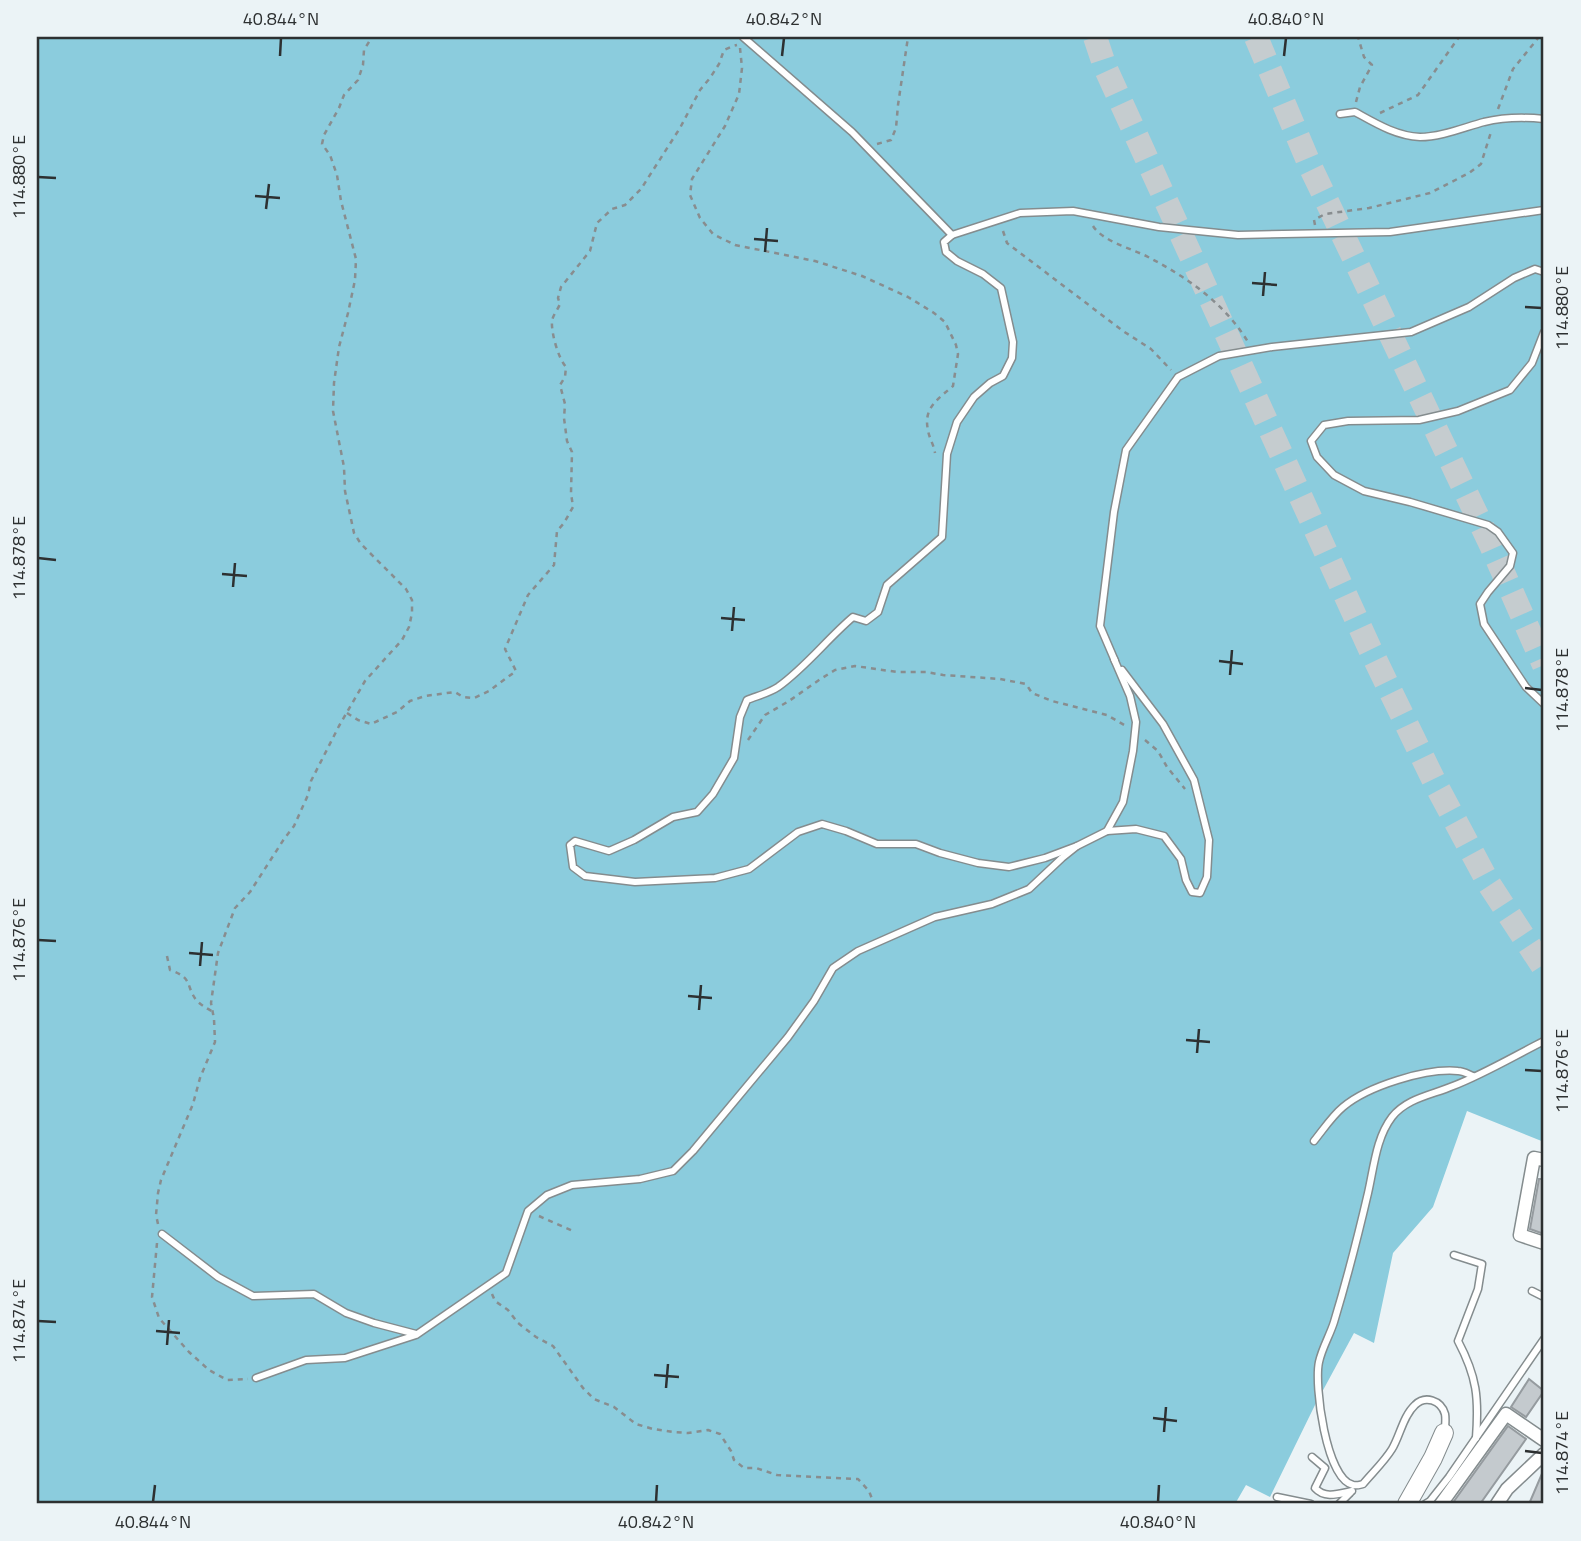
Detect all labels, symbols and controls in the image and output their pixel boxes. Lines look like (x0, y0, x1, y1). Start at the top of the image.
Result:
text: 40.844°N (243, 5, 319, 32)
text: 40.842°N (746, 5, 822, 32)
text: 40.840°N (1248, 5, 1324, 32)
text: 114.880°E (5, 135, 32, 219)
text: 114.880°E (1548, 266, 1575, 350)
text: 114.878°E (5, 516, 32, 600)
text: 114.878°E (1548, 648, 1575, 732)
text: 114.876°E (5, 898, 32, 982)
text: 114.876°E (1548, 1029, 1575, 1113)
text: 114.874°E (5, 1279, 32, 1363)
text: 114.874°E (1548, 1411, 1575, 1495)
text: 40.844°N (115, 1508, 191, 1535)
text: 40.842°N (618, 1508, 694, 1535)
text: 40.840°N (1120, 1508, 1196, 1535)

